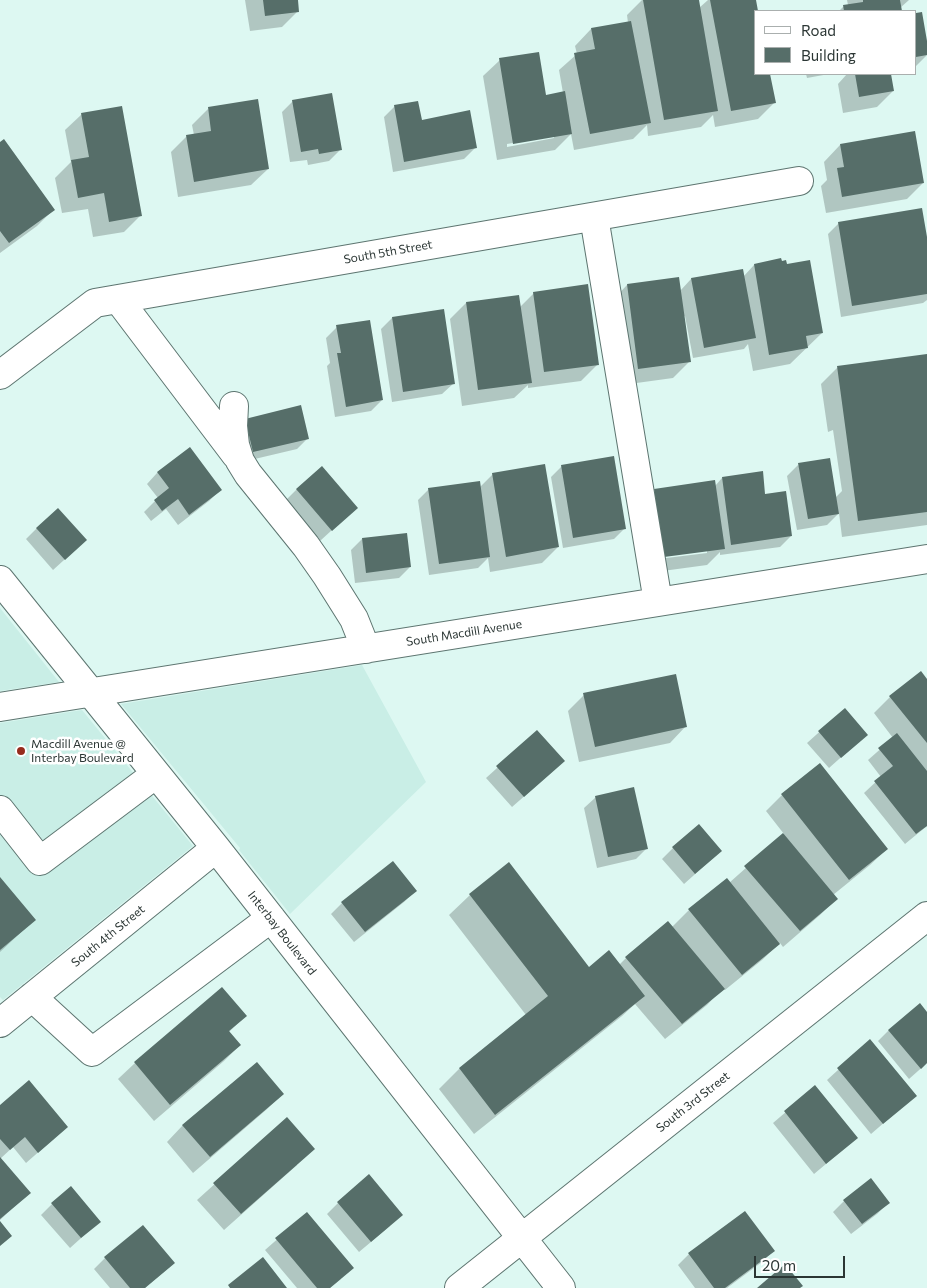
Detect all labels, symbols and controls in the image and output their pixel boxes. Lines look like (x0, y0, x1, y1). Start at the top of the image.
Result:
legend (754, 10, 917, 75)
text: Road (801, 21, 836, 39)
text: Building (801, 46, 856, 64)
street label: South 5th Street (342, 237, 434, 267)
street label: South Macdill Avenue (405, 617, 523, 649)
place label: Macdill Avenue @ Interbay Boulevard (31, 737, 134, 765)
marker: Macdill Avenue @ Interbay Boulevard (15, 745, 27, 757)
street label: Interbay Boulevard (245, 888, 319, 978)
street label: South 4th Street (68, 902, 148, 970)
street label: South 3rd Street (653, 1069, 733, 1135)
scale bar (757, 1246, 848, 1278)
text: 20 m (762, 1256, 796, 1274)

